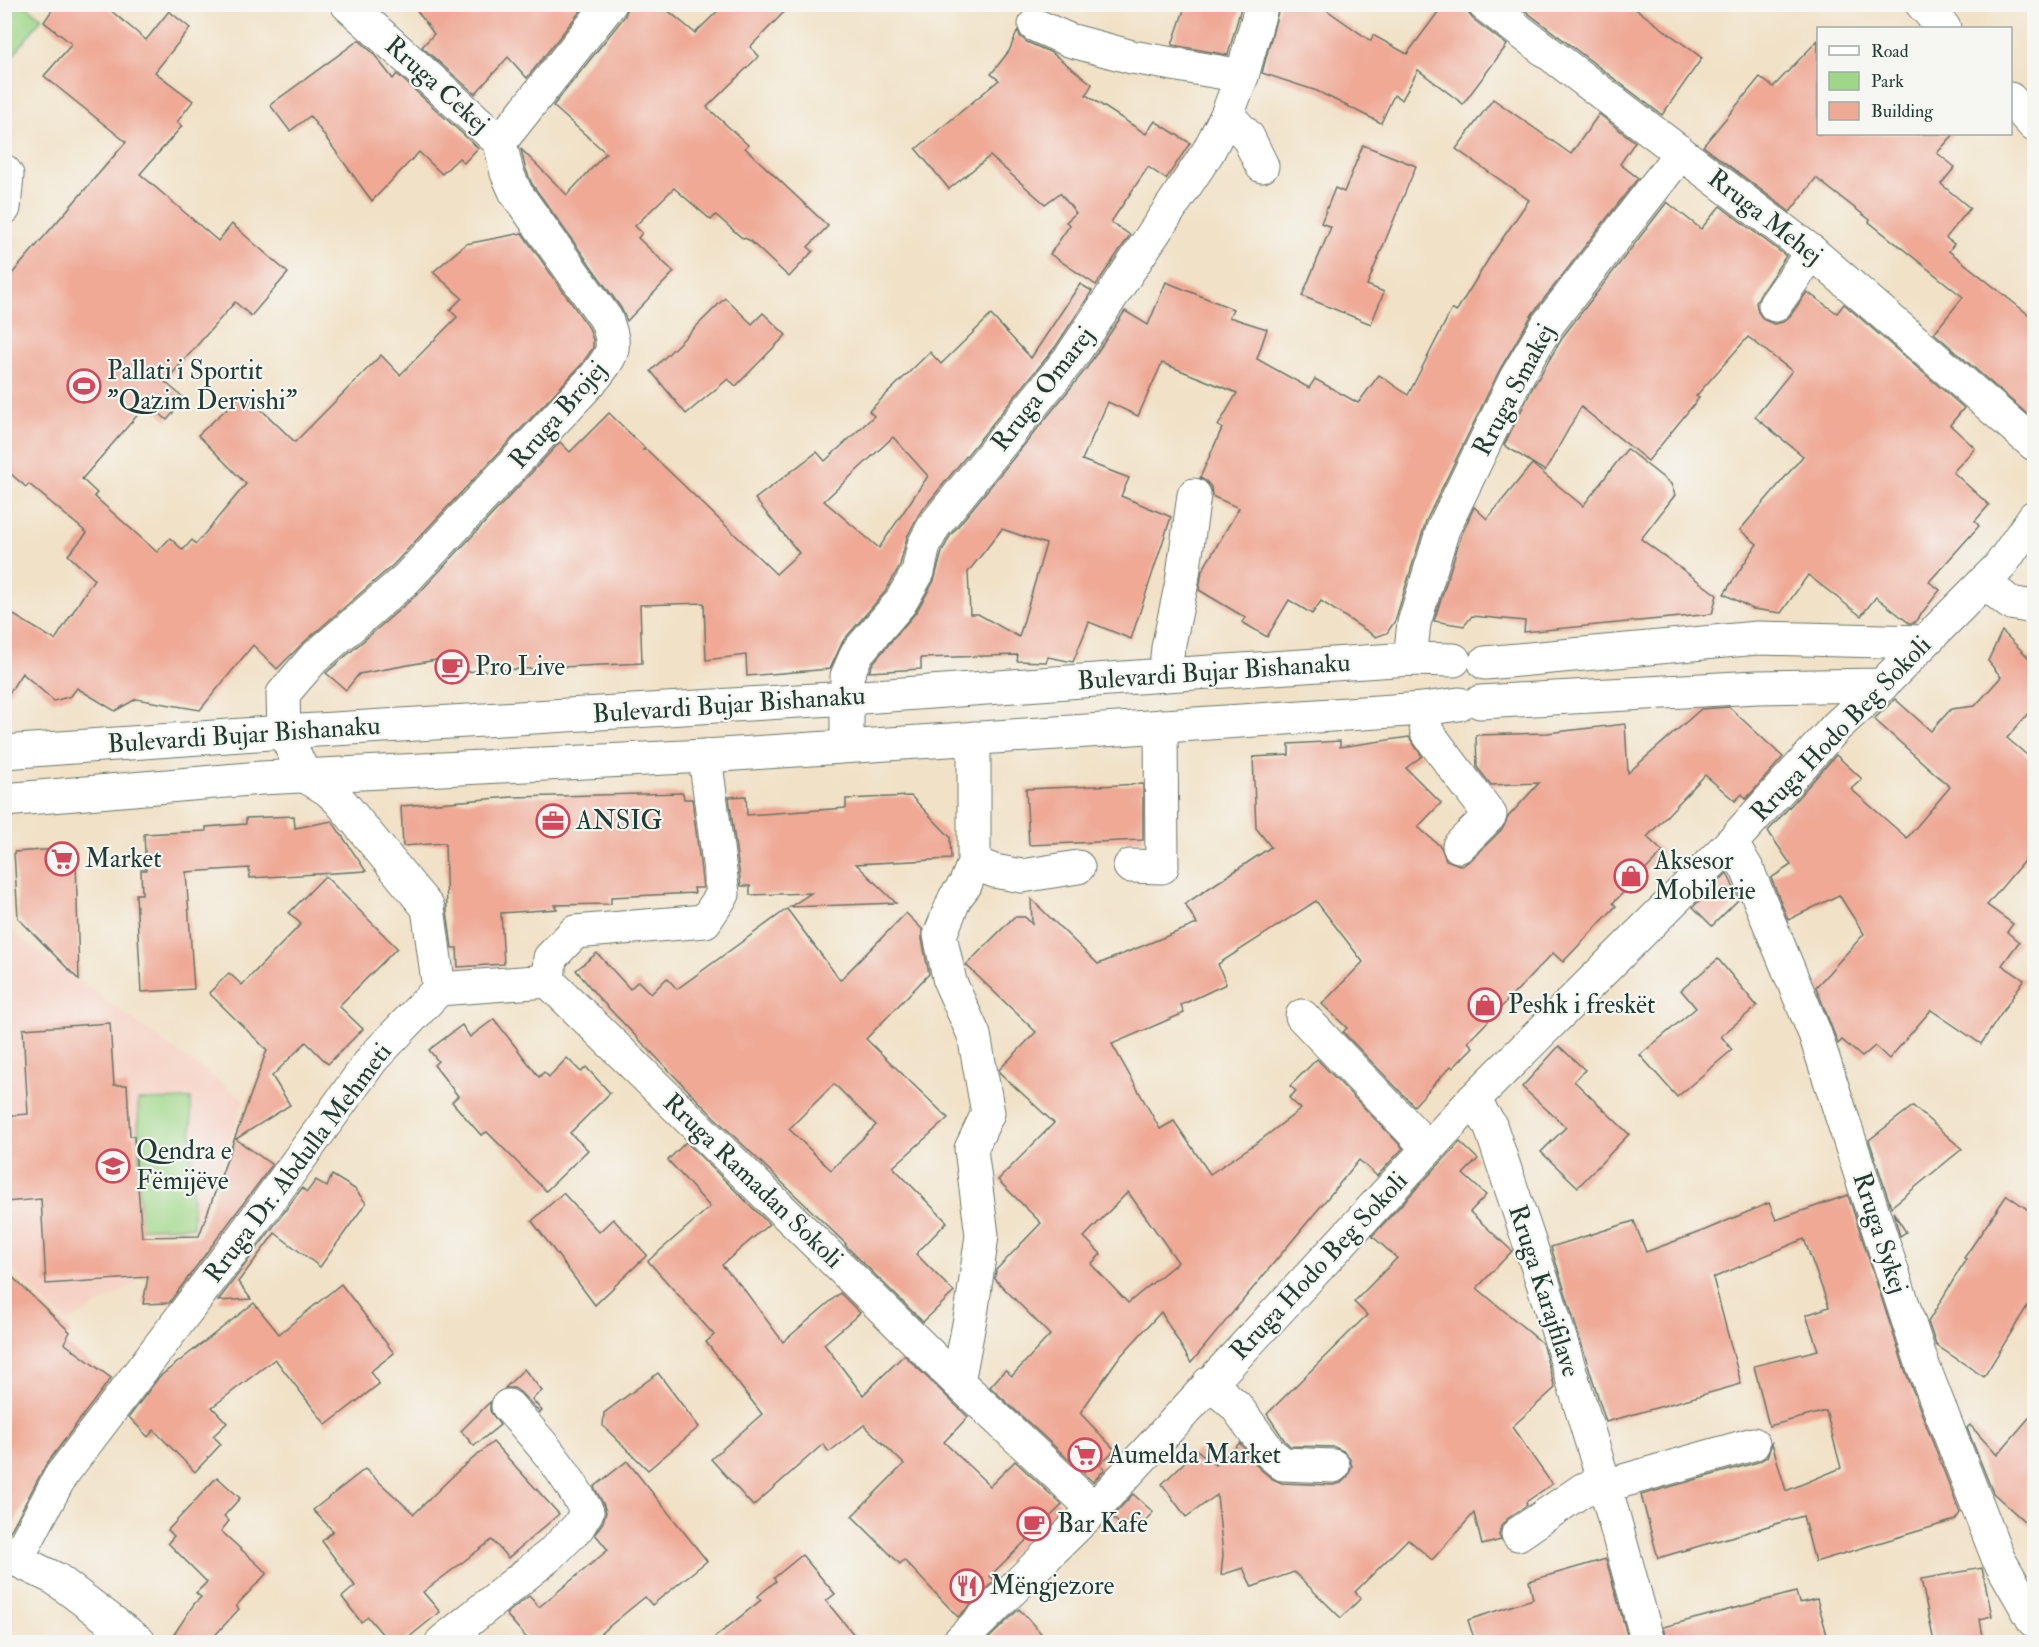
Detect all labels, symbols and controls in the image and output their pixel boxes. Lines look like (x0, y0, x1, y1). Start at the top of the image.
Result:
legend (1817, 27, 2012, 135)
street label: Rruga Cekej (378, 30, 496, 140)
text: Road (1871, 40, 1909, 63)
text: Park (1871, 70, 1904, 93)
text: Building (1871, 100, 1934, 123)
street label: Rruga Mehej (1701, 162, 1829, 272)
street label: Rruga Smakej (1466, 318, 1562, 462)
street label: Rruga Omarej (984, 320, 1102, 458)
street label: Rruga Brojej (502, 354, 614, 476)
place label: Pallati i Sportit "Qazim Dervishi" (107, 355, 297, 417)
sports icon: Pallati i Sportit "Qazim Dervishi" (66, 368, 102, 404)
street label: Rruga Hodo Beg Sokoli (1744, 629, 1938, 829)
street label: Bulevardi Bujar Bishanaku (1076, 646, 1352, 698)
cafe icon: Pro Live (434, 649, 470, 685)
place label: Pro Live (475, 651, 565, 683)
street label: Bulevardi Bujar Bishanaku (591, 679, 867, 731)
street label: Bulevardi Bujar Bishanaku (106, 709, 382, 761)
office icon: ANSIG (535, 803, 571, 839)
place label: ANSIG (575, 805, 663, 837)
supermarket icon: Market (44, 841, 80, 877)
place label: Market (85, 843, 162, 875)
place label: Aksesor Mobilerie (1653, 845, 1756, 907)
shop icon: Aksesor Mobilerie (1613, 858, 1649, 894)
shop icon: Peshk i freskët (1467, 987, 1503, 1023)
place label: Peshk i freskët (1508, 989, 1655, 1021)
street label: Rruga Dr. Abdulla Mehmeti (197, 1037, 399, 1289)
street label: Rruga Ramadan Sokoli (656, 1087, 850, 1275)
place label: Qendra e Fëmijëve (136, 1135, 232, 1197)
school or university icon: Qendra e Fëmijëve (95, 1148, 131, 1184)
street label: Rruga Hodo Beg Sokoli (1223, 1165, 1415, 1367)
street label: Rruga Sykej (1845, 1168, 1915, 1298)
street label: Rruga Karajfilave (1501, 1201, 1587, 1381)
supermarket icon: Aumelda Market (1067, 1437, 1103, 1473)
place label: Aumelda Market (1107, 1439, 1281, 1471)
cafe icon: Bar Kafe (1016, 1506, 1052, 1542)
place label: Bar Kafe (1057, 1508, 1148, 1540)
restaurant icon: Mëngjezore (949, 1568, 985, 1604)
place label: Mëngjezore (990, 1570, 1115, 1602)

